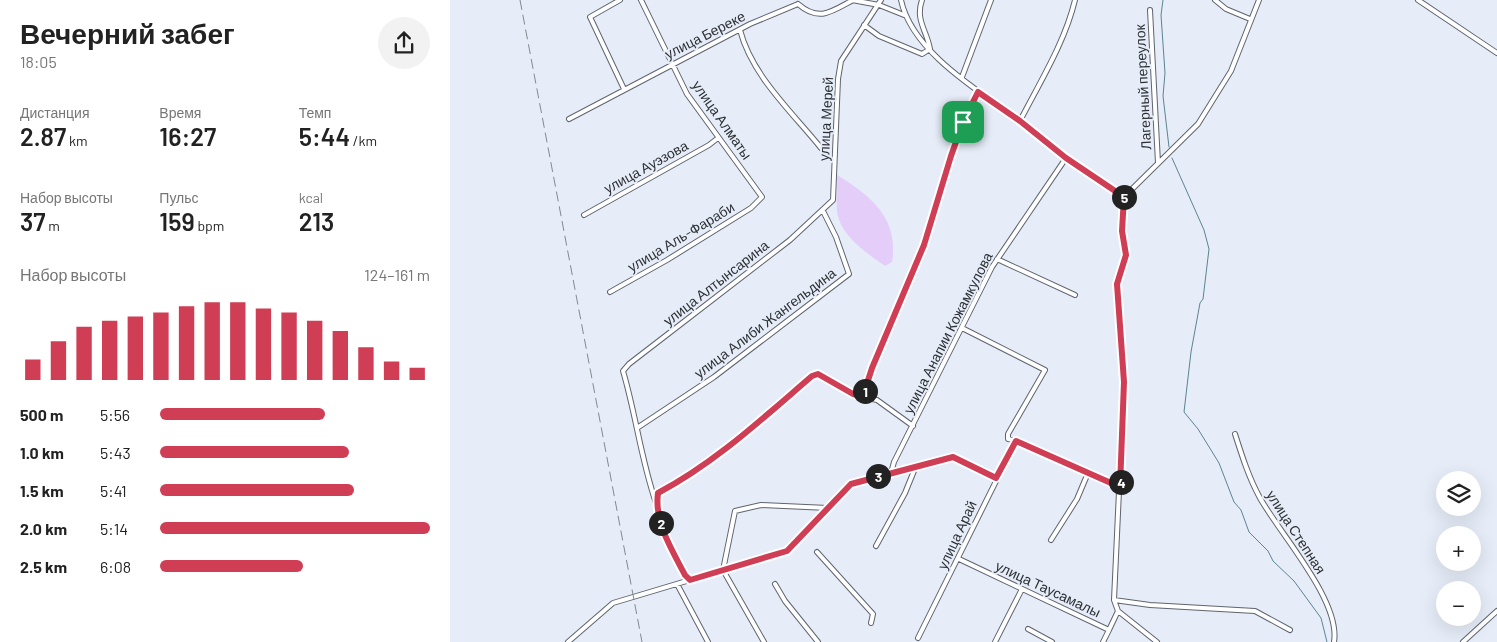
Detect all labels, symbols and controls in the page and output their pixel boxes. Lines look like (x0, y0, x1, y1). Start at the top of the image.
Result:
street label: улица Береке (662, 7, 748, 62)
text: Вечерний забег (20, 16, 235, 50)
button: share (378, 17, 430, 69)
street label: Лагерный переулок (1131, 23, 1154, 150)
text: 18:05 (20, 52, 57, 71)
street label: улица Мерей (815, 76, 836, 162)
street label: улица Алматы (689, 77, 756, 162)
pin (942, 101, 984, 143)
text: Дистанция (20, 104, 90, 121)
text: Время (159, 104, 201, 121)
text: Темп (299, 104, 331, 121)
icon: arrive (949, 108, 977, 136)
text: 2.87 (20, 121, 66, 151)
text: 16:27 (159, 121, 216, 151)
text: 5:44 (299, 121, 350, 151)
text: km (66, 132, 88, 149)
text: /km (350, 132, 377, 149)
street label: улица Ауэзова (601, 136, 691, 197)
pin: 5 (1112, 184, 1136, 210)
text: Набор высоты (20, 189, 113, 206)
text: Пульс (159, 189, 199, 206)
text: kcal (299, 189, 323, 206)
text: 5 (1121, 189, 1128, 206)
street label: улица Аль-Фараби (624, 198, 737, 275)
text: 37 (20, 206, 45, 236)
text: 159 (159, 206, 195, 236)
text: 213 (299, 206, 334, 236)
text: m (45, 217, 60, 234)
text: bpm (195, 217, 224, 234)
street label: улица Алтынсарина (660, 236, 772, 329)
street label: улица Анапии Кожамкулова (899, 249, 996, 416)
street label: улица Алиби Жангельдина (691, 264, 839, 381)
text: Набор высоты (20, 265, 126, 284)
text: 124–161 m (364, 265, 430, 284)
pin: 1 (852, 378, 878, 404)
text: 1 (863, 383, 868, 400)
text: 500 m (20, 405, 63, 424)
text: 5:56 (100, 405, 130, 424)
text: 1.0 km (20, 443, 64, 462)
text: 5:43 (100, 443, 131, 462)
pin: 3 (866, 464, 890, 488)
text: 3 (875, 468, 882, 485)
pin: 4 (1108, 470, 1134, 494)
map controls (1436, 471, 1481, 626)
button: layers (1436, 471, 1481, 516)
text: 4 (1117, 474, 1126, 491)
text: 1.5 km (20, 481, 64, 500)
text: 5:41 (100, 481, 127, 500)
street label: улица Степная (1263, 487, 1330, 577)
street label: улица Арай (933, 498, 980, 572)
pin: 2 (648, 510, 674, 536)
text: 2 (658, 515, 665, 532)
text: 2.0 km (20, 519, 67, 538)
text: 5:14 (100, 519, 128, 538)
button: + (1436, 526, 1481, 571)
text: 2.5 km (20, 557, 67, 576)
text: 6:08 (100, 557, 131, 576)
street label: улица Таусамалы (993, 557, 1104, 620)
button: − (1436, 581, 1481, 626)

